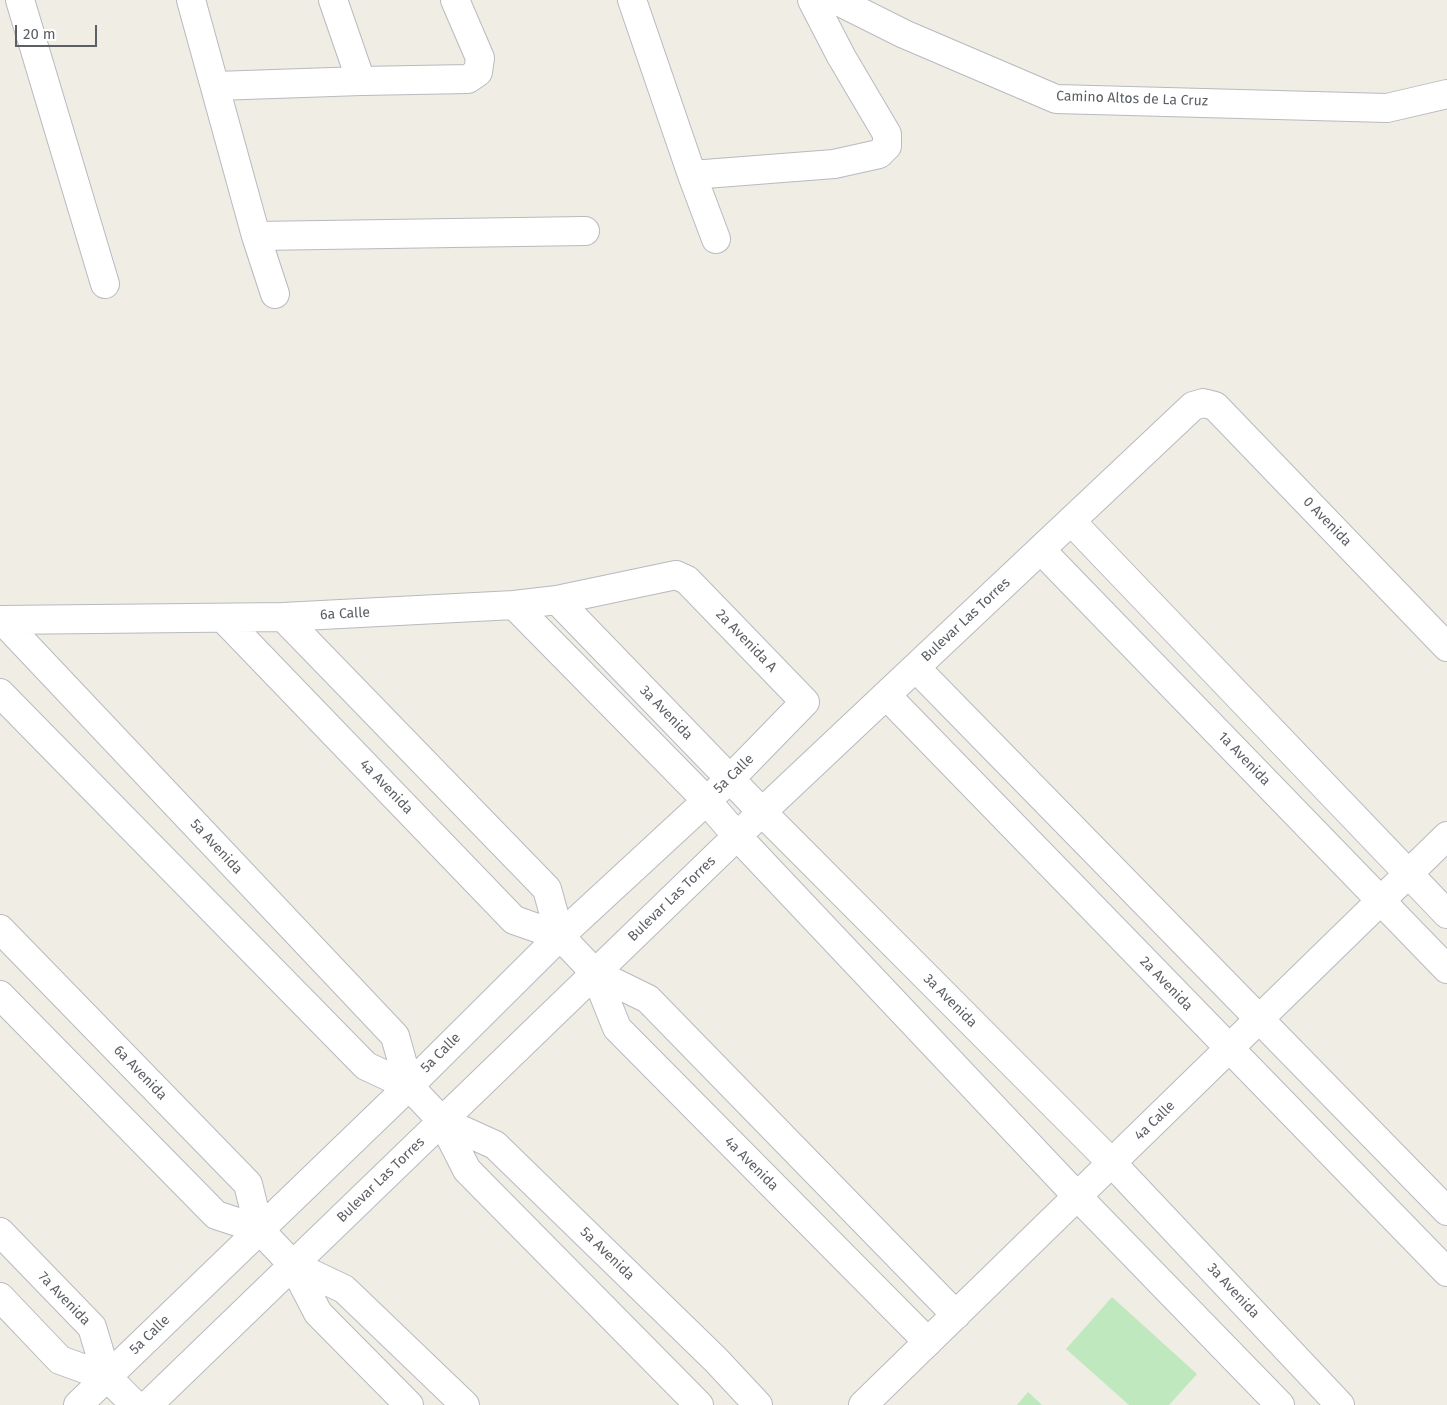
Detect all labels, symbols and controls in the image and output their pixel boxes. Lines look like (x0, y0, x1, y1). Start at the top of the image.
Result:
scale bar (18, 15, 100, 47)
text: 20 m (23, 25, 56, 43)
street label: Camino Altos de La Cruz (1056, 88, 1208, 110)
street label: 0 Avenida (1299, 494, 1355, 550)
street label: Bulevar Las Torres (918, 574, 1014, 666)
street label: 6a Calle (320, 604, 370, 624)
street label: 2a Avenida A (712, 606, 780, 676)
street label: 3a Avenida (636, 682, 696, 744)
street label: 1a Avenida (1214, 729, 1274, 789)
street label: 5a Calle (710, 751, 758, 797)
street label: 4a Avenida (356, 756, 416, 818)
street label: 5a Avenida (186, 816, 246, 878)
street label: Bulevar Las Torres (625, 853, 719, 945)
street label: 2a Avenida (1136, 953, 1196, 1015)
street label: 3a Avenida (920, 971, 980, 1031)
street label: 5a Calle (418, 1030, 464, 1076)
street label: 6a Avenida (110, 1042, 170, 1104)
street label: 4a Calle (1131, 1098, 1179, 1144)
street label: Bulevar Las Torres (334, 1134, 428, 1226)
street label: 4a Avenida (721, 1134, 781, 1194)
street label: 5a Avenida (576, 1224, 638, 1284)
street label: 3a Avenida (1203, 1260, 1263, 1322)
street label: 7a Avenida (34, 1269, 94, 1329)
street label: 5a Calle (126, 1312, 174, 1358)

